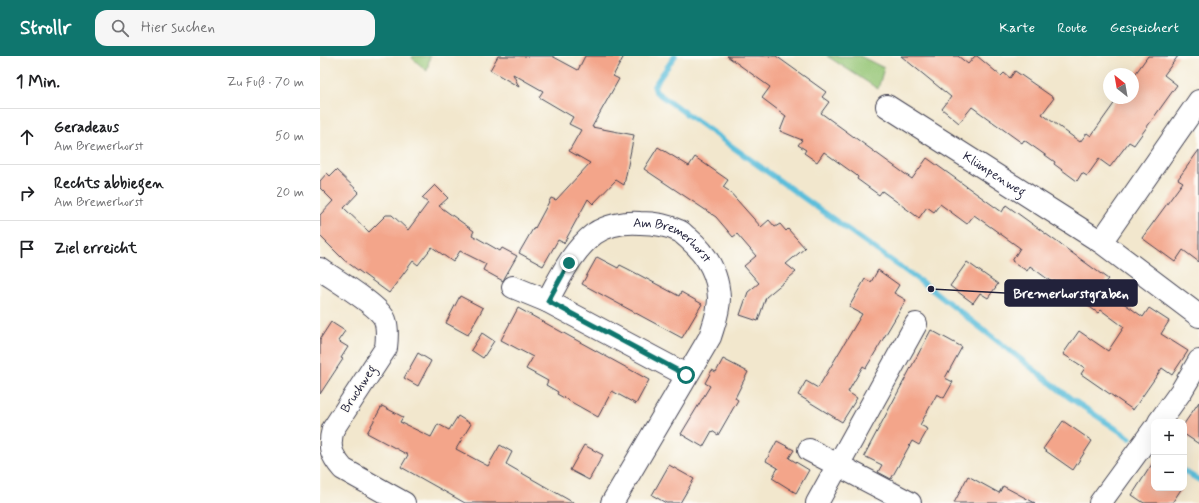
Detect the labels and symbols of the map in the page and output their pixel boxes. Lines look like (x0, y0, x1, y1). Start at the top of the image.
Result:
north arrow (1103, 68, 1139, 104)
street label: Klümpenweg (959, 148, 1029, 202)
street label: Am Bremerhorst (633, 214, 715, 266)
route end (560, 254, 578, 272)
callout: Bremerhorstgraben (1005, 280, 1137, 306)
text: Bremerhorstgraben (1013, 285, 1129, 304)
street label: Bruchweg (337, 362, 382, 417)
route start (677, 366, 695, 384)

